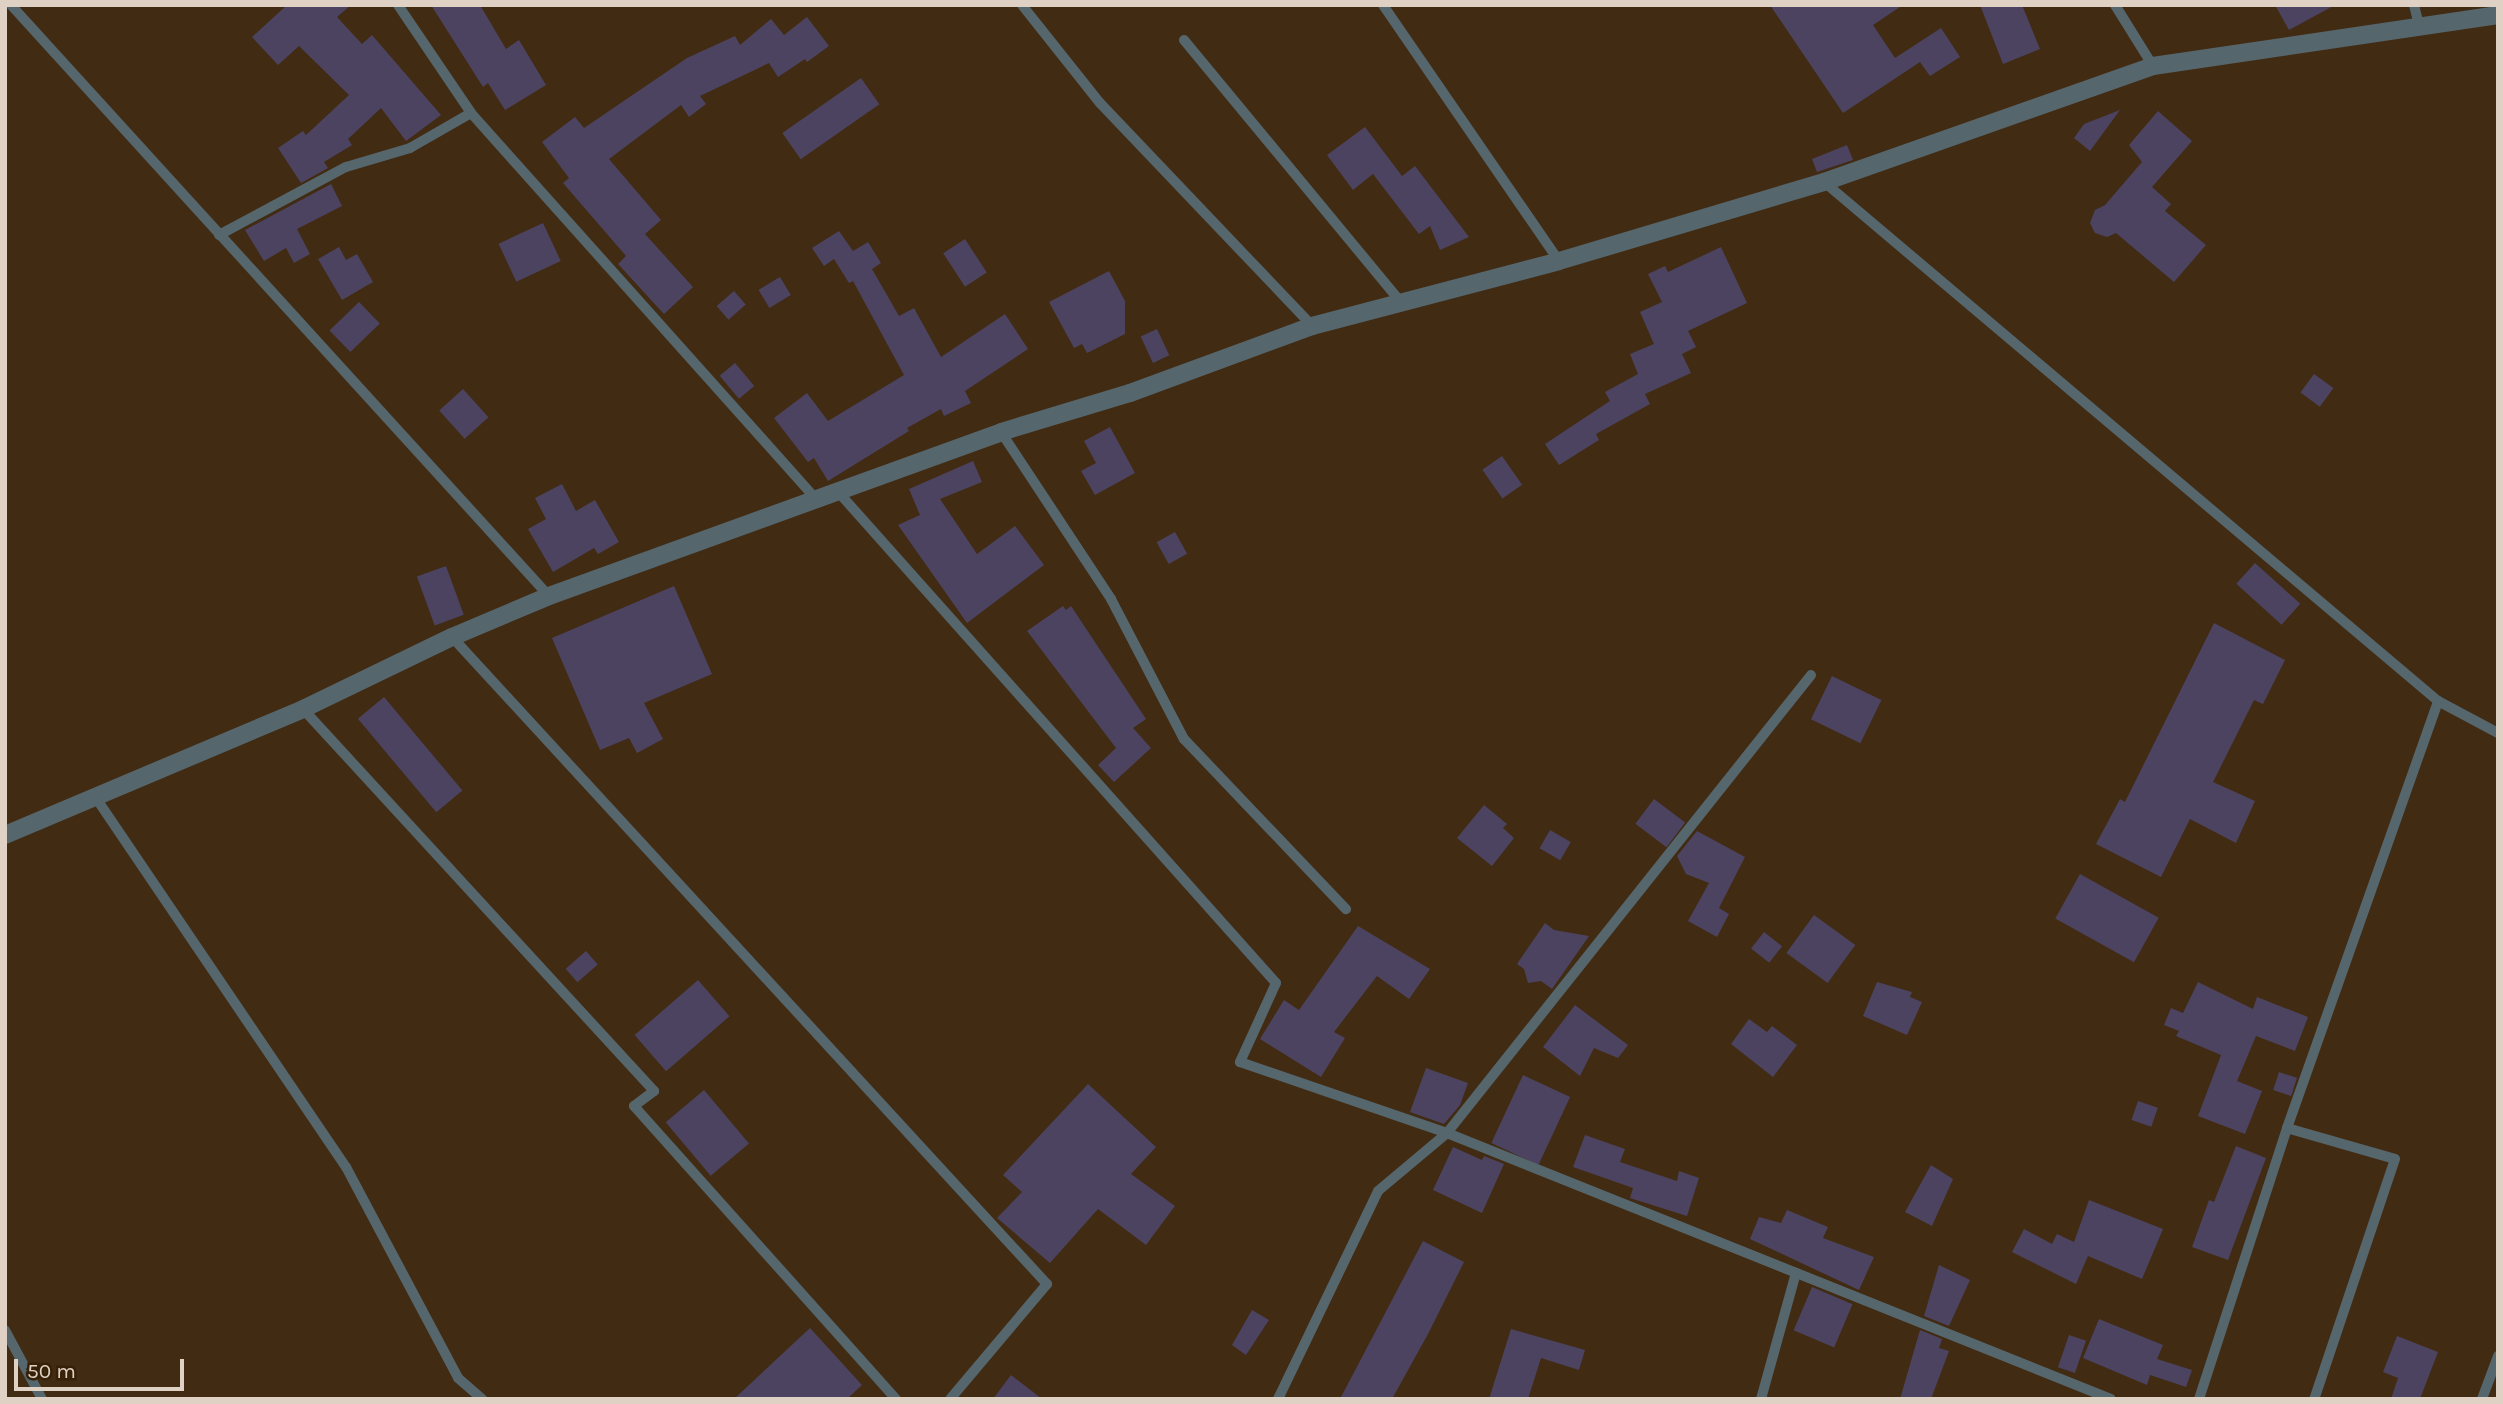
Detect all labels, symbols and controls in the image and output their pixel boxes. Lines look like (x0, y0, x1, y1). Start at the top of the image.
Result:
scale bar (18, 1344, 187, 1388)
text: 50 m (27, 1359, 76, 1383)

